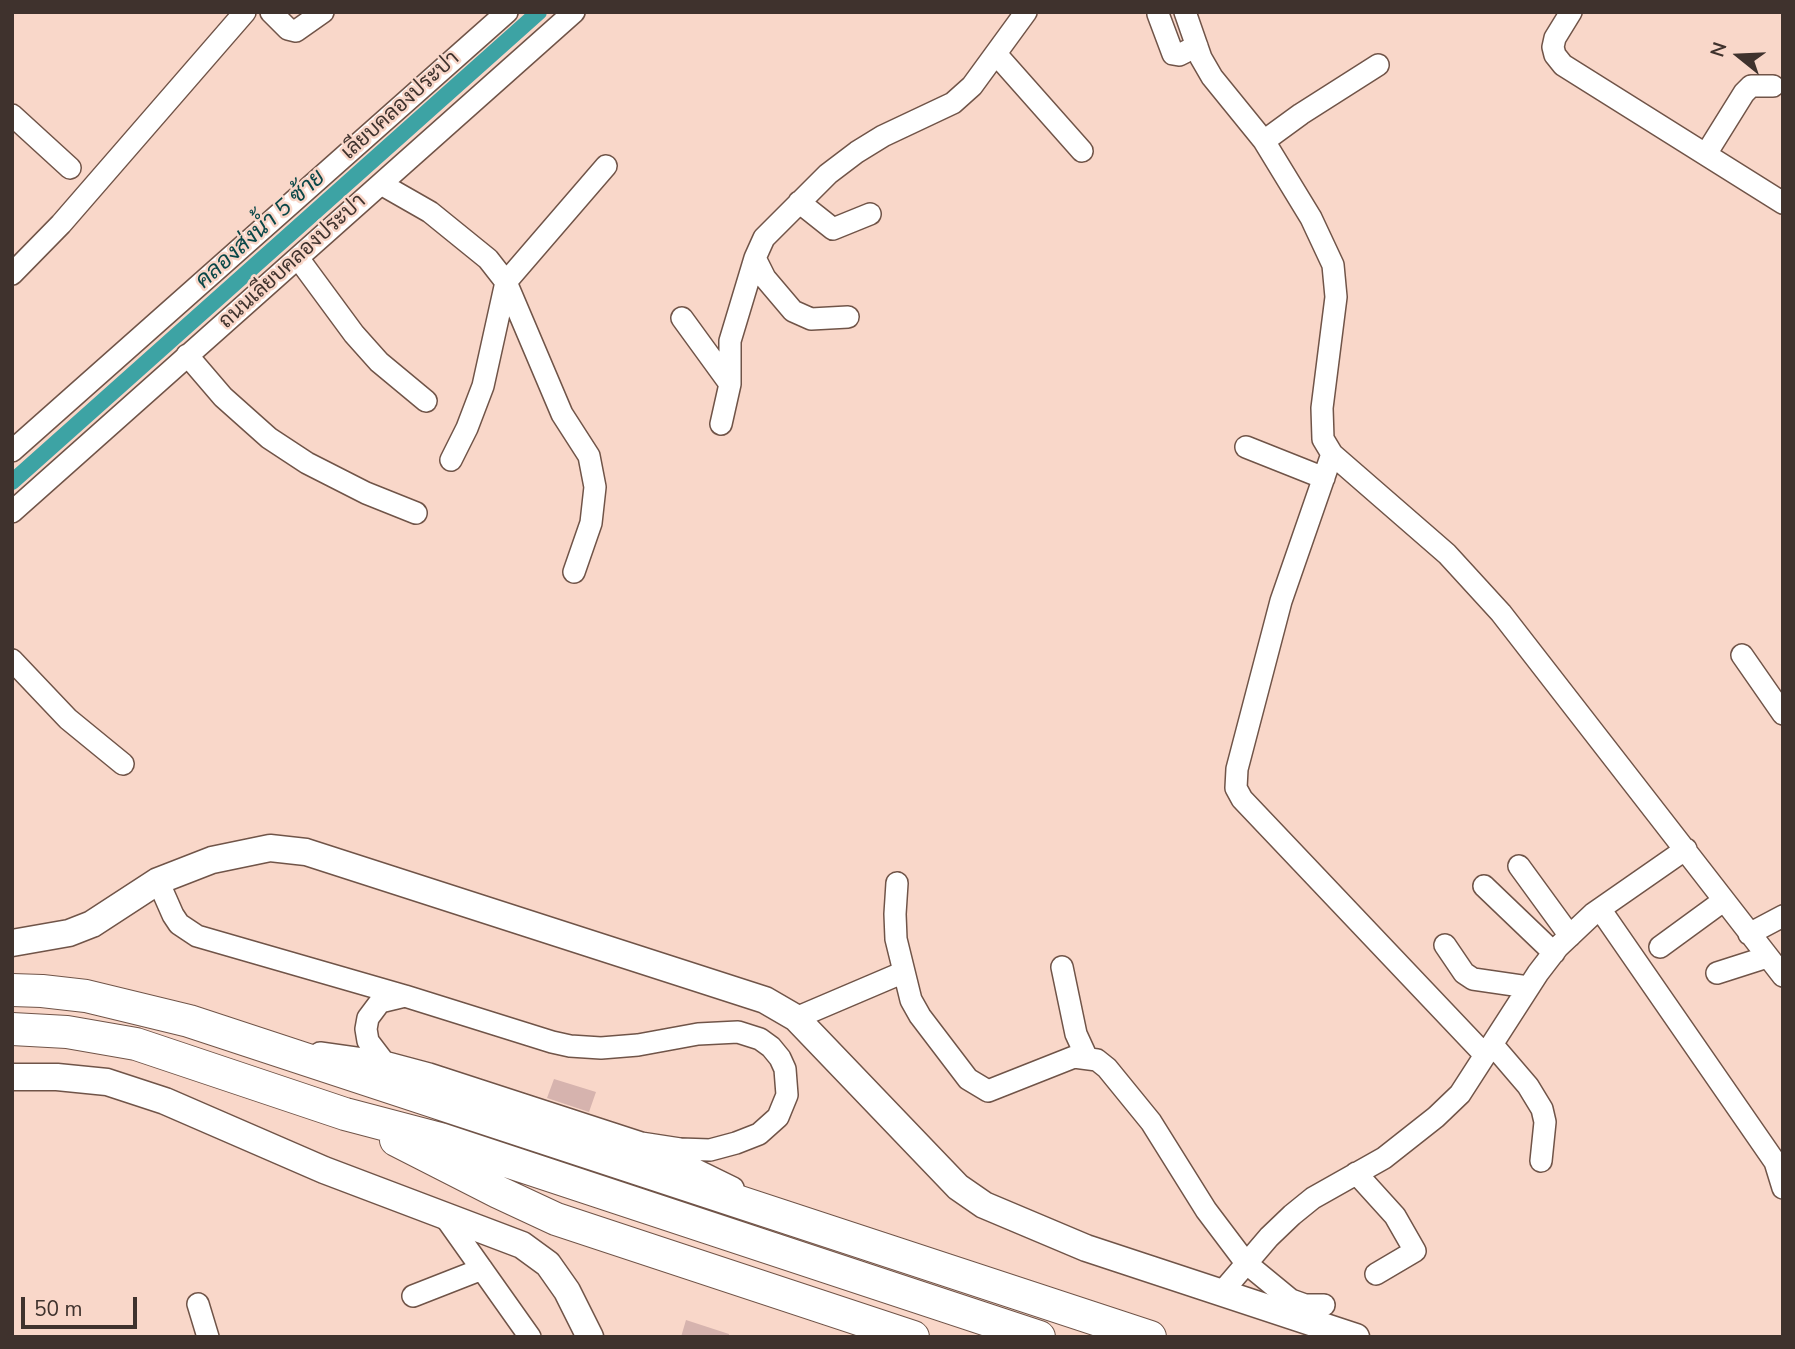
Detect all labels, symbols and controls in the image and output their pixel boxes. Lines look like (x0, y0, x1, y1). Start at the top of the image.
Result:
north arrow (1704, 21, 1774, 91)
text: N (1704, 39, 1734, 60)
street label: เลียบคลองประปา (337, 46, 465, 166)
water label: คลองส่งน้ำ 5 ซ้าย (191, 165, 331, 295)
street label: ถนนเลียบคลองประปา (214, 189, 372, 335)
scale bar (24, 1282, 140, 1326)
text: 50 m (34, 1295, 83, 1323)

